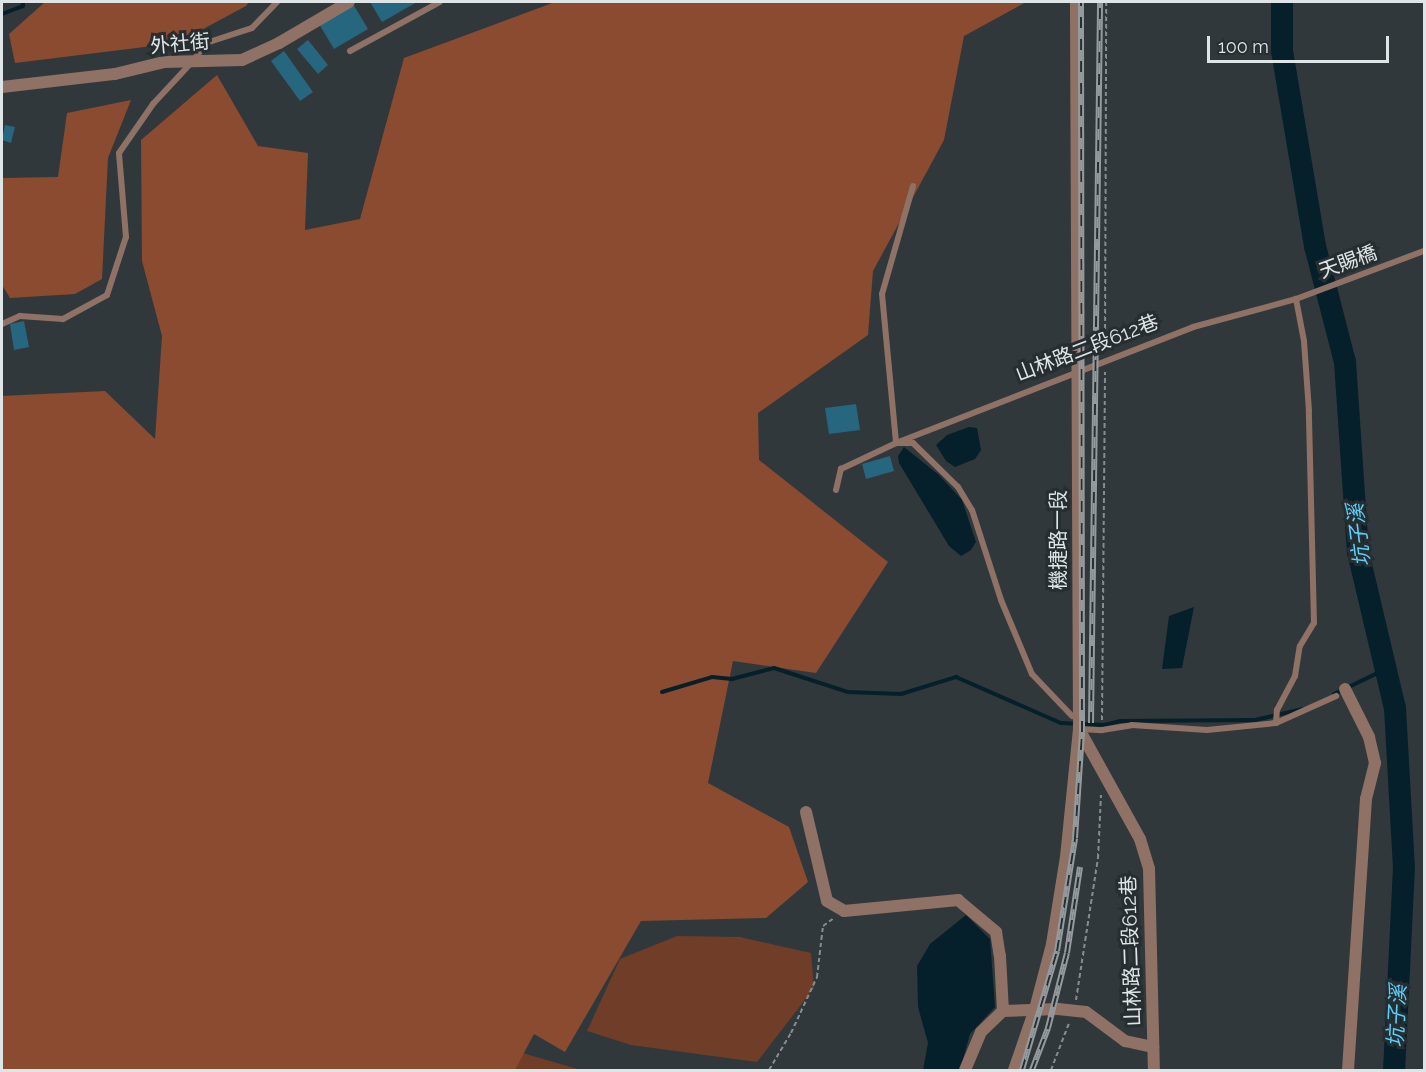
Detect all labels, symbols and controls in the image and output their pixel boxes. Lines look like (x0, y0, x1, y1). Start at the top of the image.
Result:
scale bar (1210, 24, 1392, 62)
street label: 外社街 (149, 29, 211, 59)
text: 100 m (1218, 36, 1269, 57)
street label: 天賜橋 (1316, 240, 1380, 284)
street label: 山林路二段612巷 (1012, 310, 1162, 386)
street label: 機捷路一段 (1046, 490, 1070, 590)
water label: 坑子溪 (1343, 502, 1375, 568)
street label: 山林路二段612巷 (1116, 875, 1146, 1027)
water label: 坑子溪 (1383, 984, 1411, 1048)

